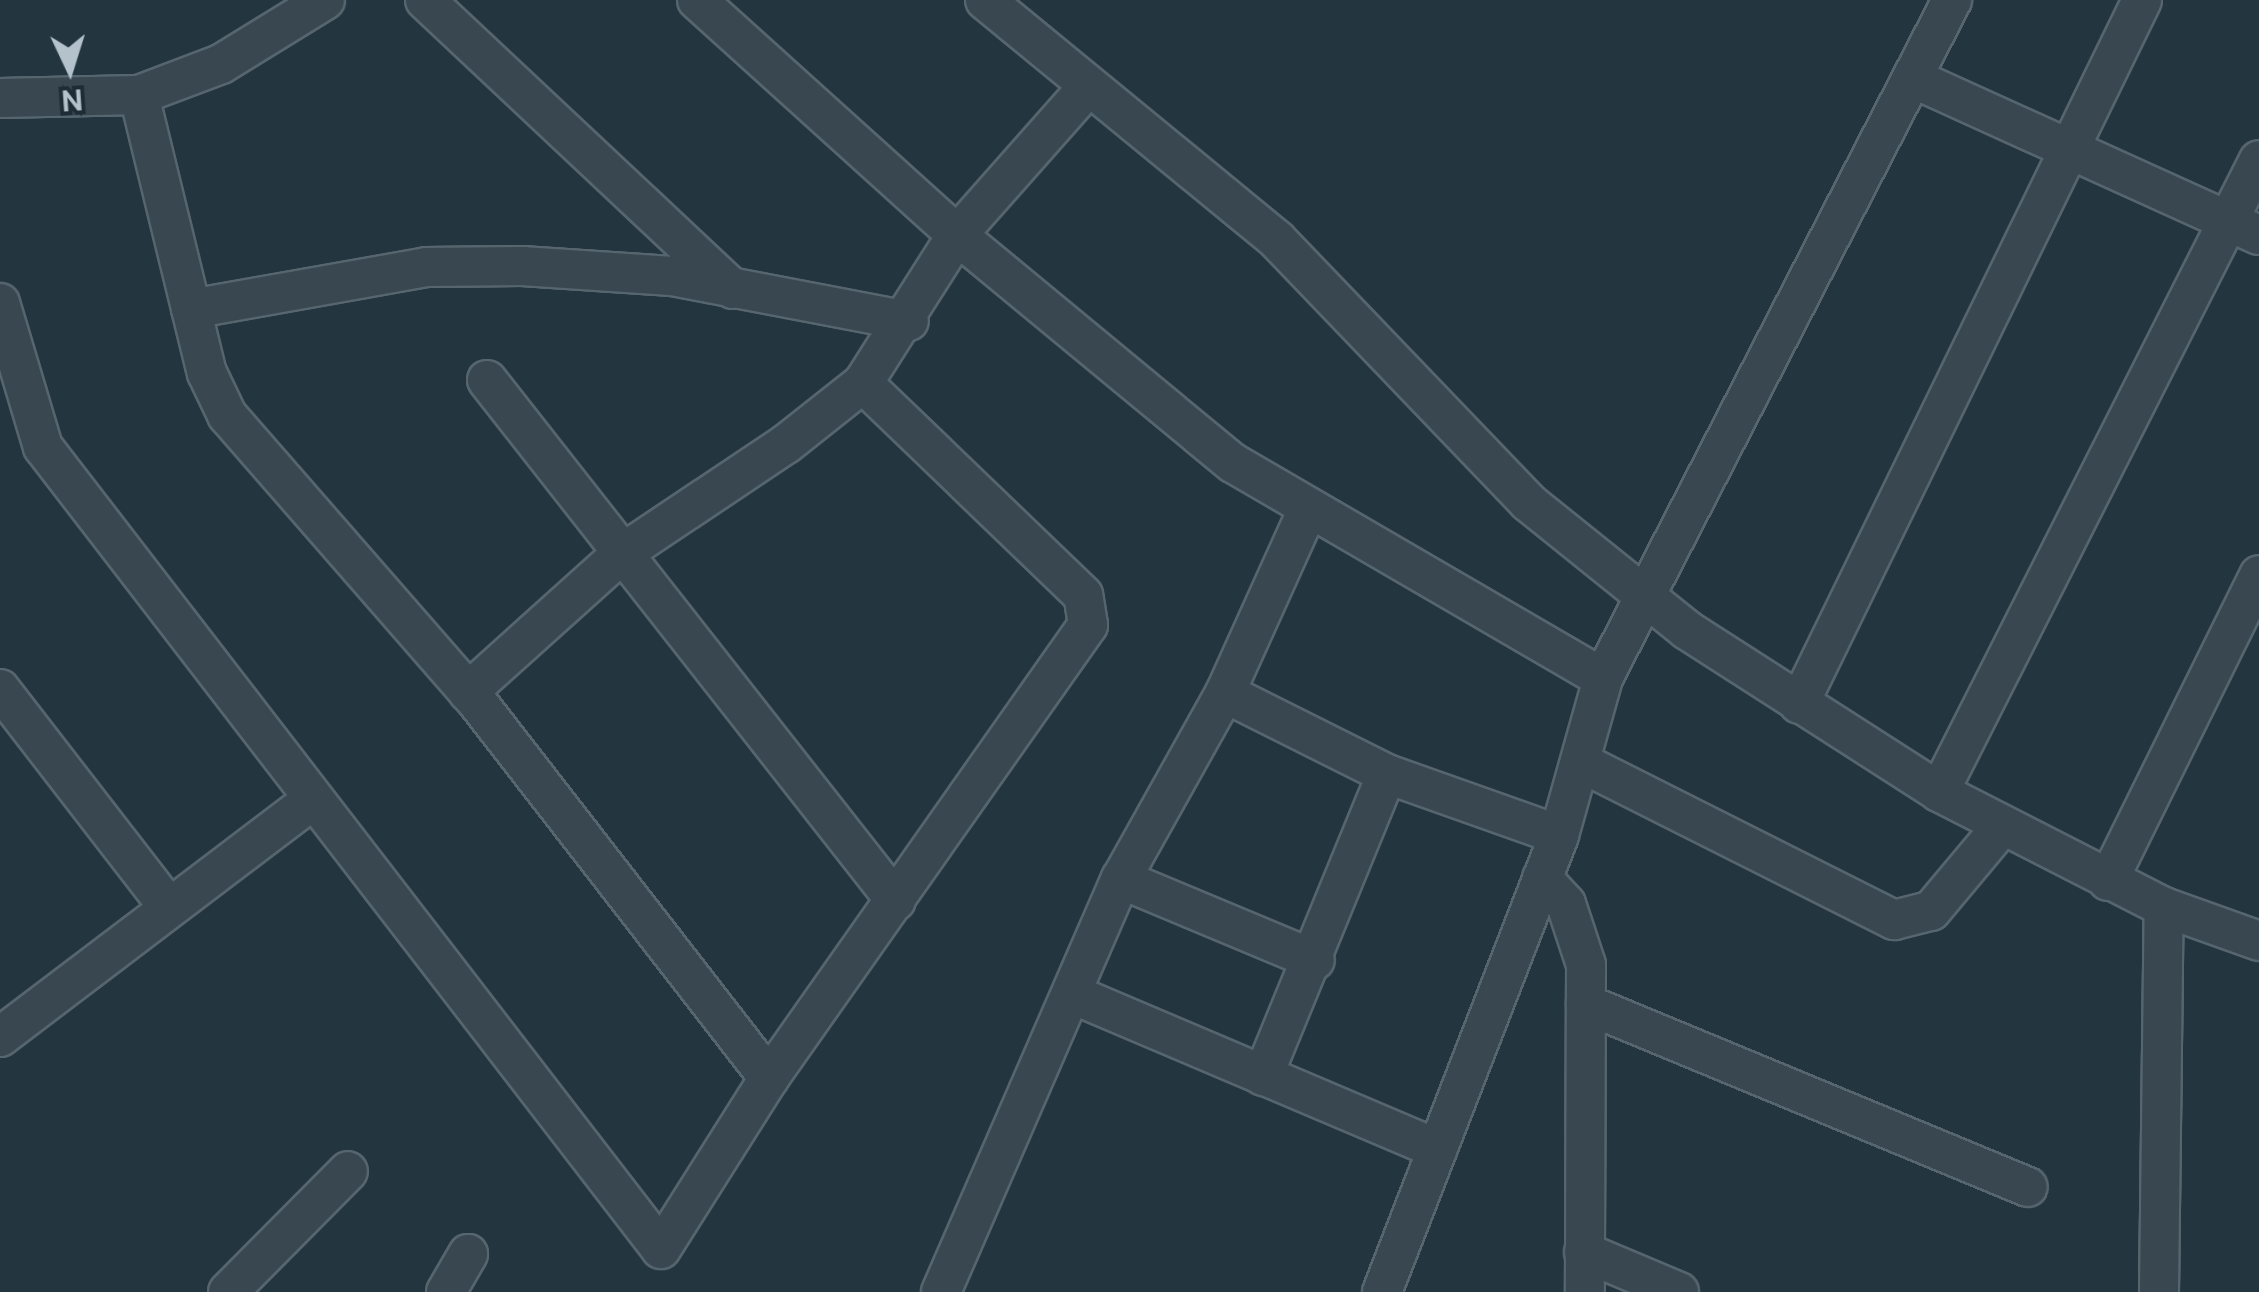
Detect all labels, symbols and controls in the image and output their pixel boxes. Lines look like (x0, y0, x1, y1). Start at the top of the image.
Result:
north arrow (20, 20, 120, 120)
text: N (60, 83, 84, 118)

